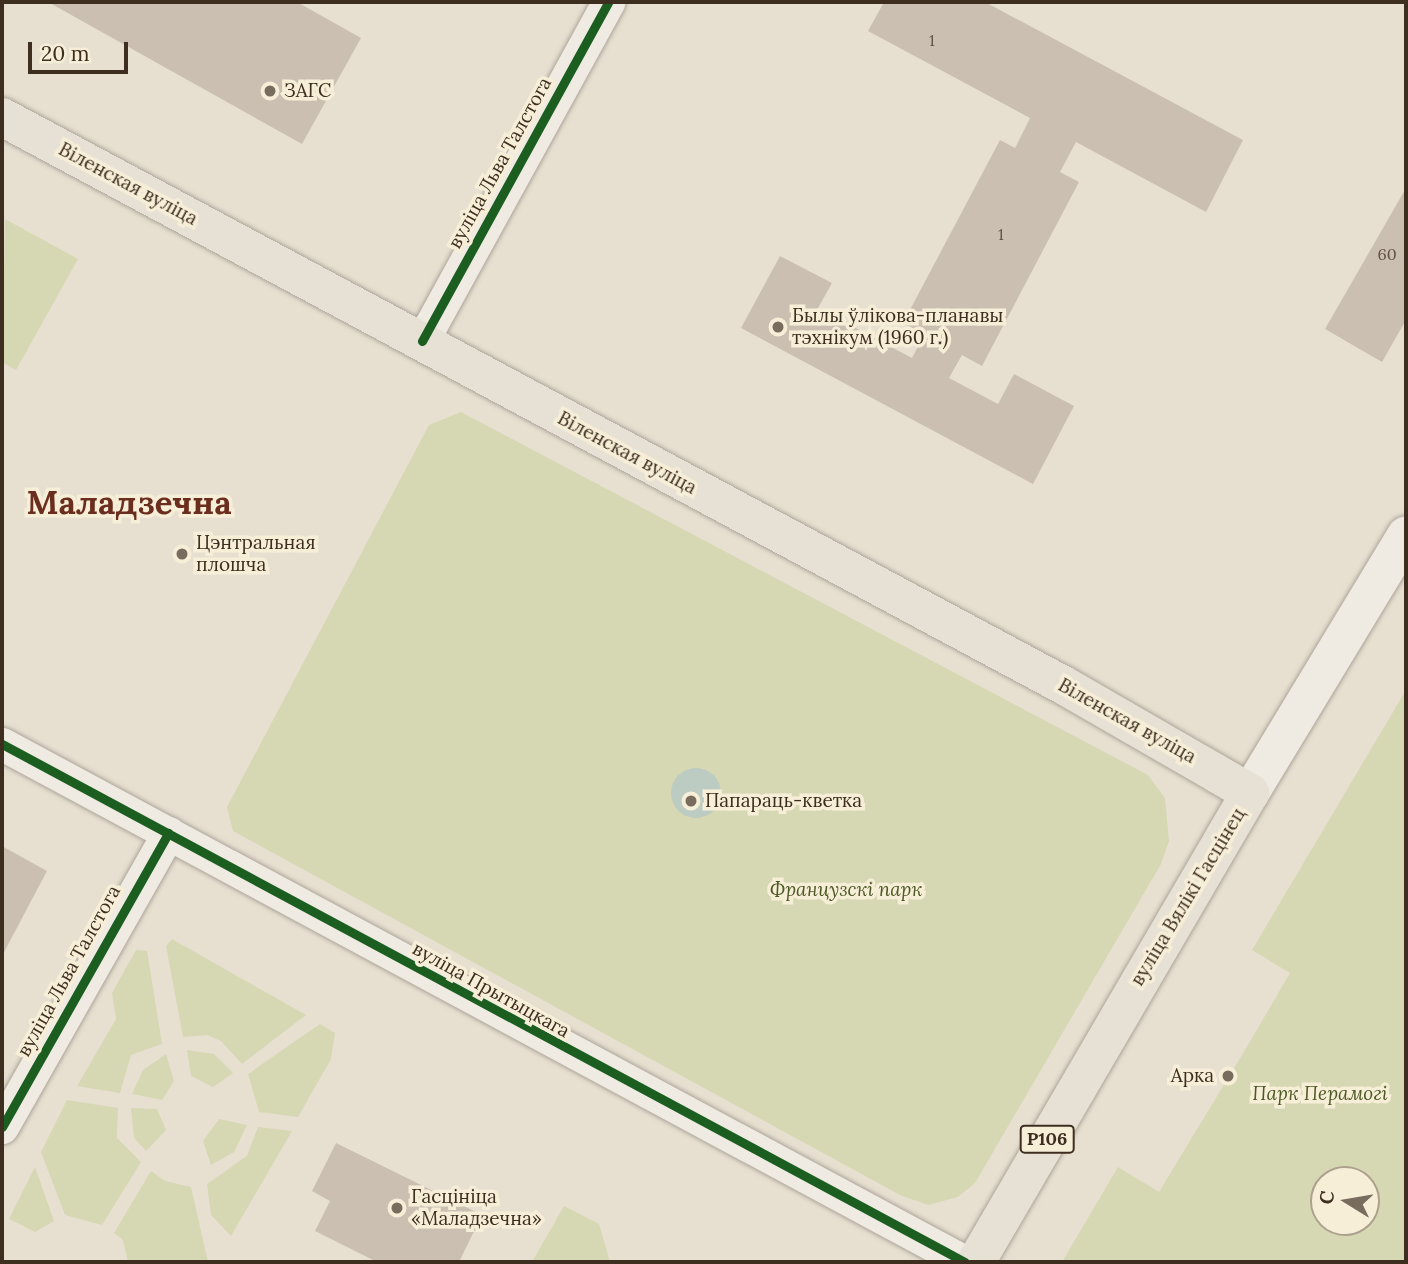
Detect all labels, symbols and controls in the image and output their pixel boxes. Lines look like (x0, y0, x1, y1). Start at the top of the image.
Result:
scale bar (32, 28, 131, 72)
house number: 1 (929, 30, 935, 50)
text: 20 m (41, 40, 90, 67)
street label: вуліца Льва Талстога (443, 74, 557, 252)
place label: ЗАГС (284, 80, 331, 102)
marker: ЗАГС (262, 83, 278, 99)
street label: Віленская вуліца (55, 138, 201, 230)
house number: 1 (998, 224, 1004, 244)
house number: 60 (1377, 244, 1397, 264)
place label: Былы ўлікова-планавы тэхнікум (1960 г.) (792, 305, 1003, 349)
marker: Былы ўлікова-планавы тэхнікум (1960 г.) (770, 319, 786, 335)
street label: Віленская вуліца (554, 407, 700, 499)
district label: Маладзечна (27, 483, 231, 523)
place label: Цэнтральная плошча (196, 532, 316, 576)
marker: Цэнтральная плошча (174, 546, 190, 562)
street label: Віленская вуліца (1054, 674, 1200, 768)
place label: Папараць-кветка (705, 790, 862, 812)
marker: Папараць-кветка (683, 793, 699, 809)
street label: вуліца Вялікі Гасцінец (1126, 804, 1250, 990)
park label: Французскі парк (770, 879, 922, 901)
street label: вуліца Льва Талстога (12, 882, 126, 1060)
street label: вуліца Прытыцкага (408, 937, 574, 1043)
place label: Арка (1171, 1065, 1214, 1087)
marker: Арка (1220, 1068, 1236, 1084)
park label: Парк Перамогі (1252, 1083, 1388, 1105)
road number: Р106 (1019, 1124, 1075, 1154)
north arrow (1310, 1166, 1380, 1236)
place label: Гасцініца «Маладзечна» (411, 1186, 542, 1230)
text: С (1313, 1189, 1339, 1206)
marker: Гасцініца «Маладзечна» (389, 1200, 405, 1216)

